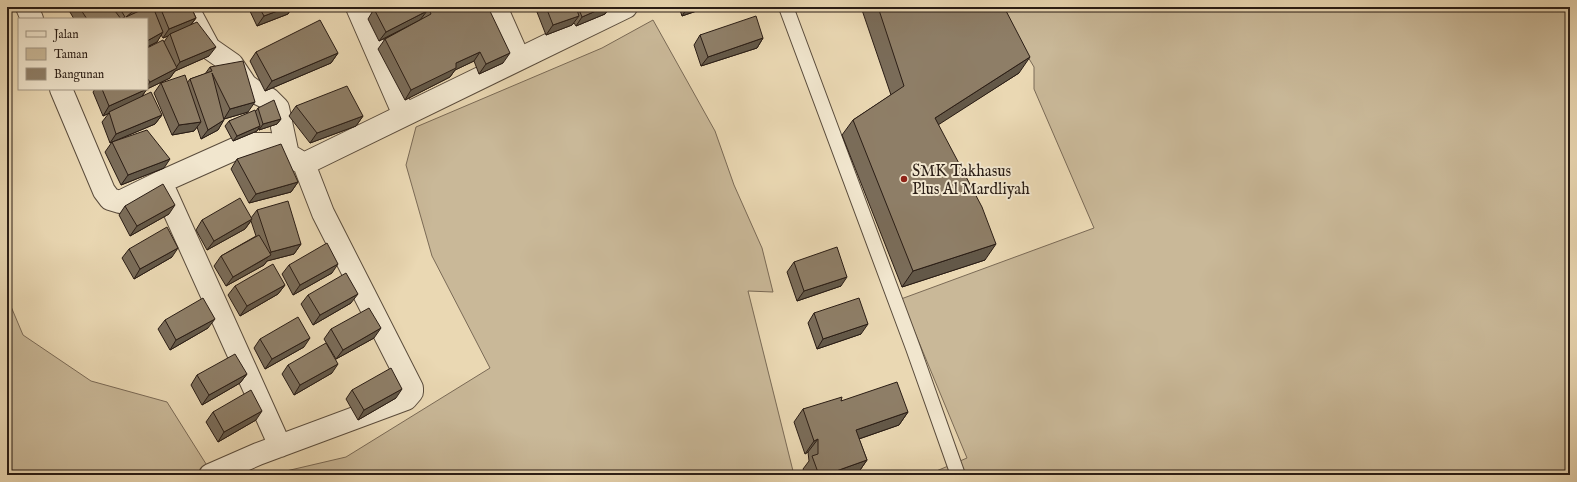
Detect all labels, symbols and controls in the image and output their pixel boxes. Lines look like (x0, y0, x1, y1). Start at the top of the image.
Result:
legend (18, 18, 148, 90)
text: Jalan (52, 27, 79, 43)
text: Taman (54, 47, 88, 62)
text: Bangunan (54, 67, 105, 82)
place label: SMK Takhasus Plus Al Mardliyah (912, 162, 1030, 200)
marker: SMK Takhasus Plus Al Mardliyah (899, 174, 909, 184)

